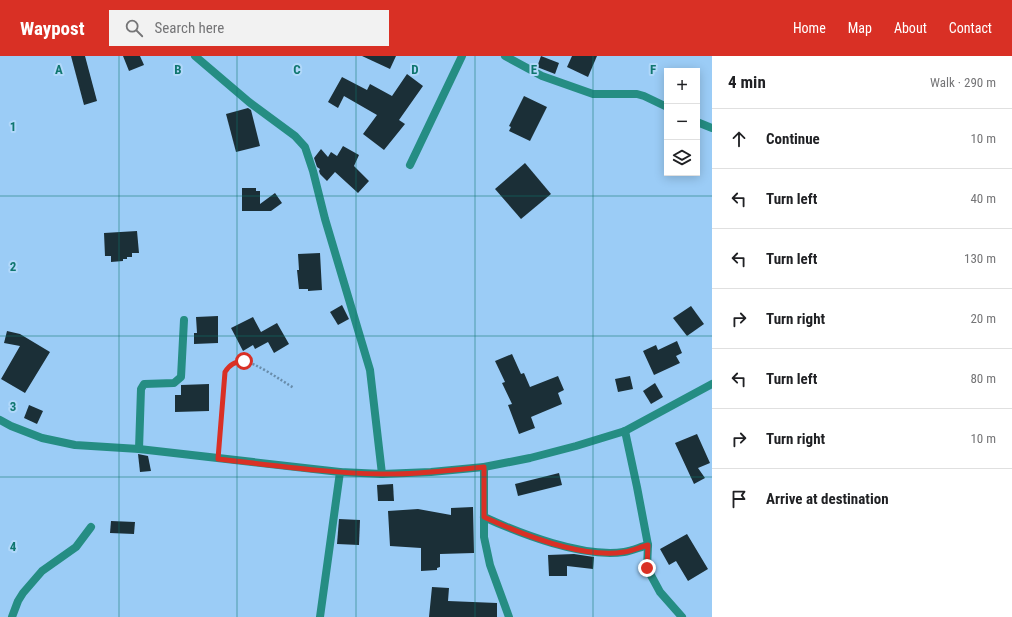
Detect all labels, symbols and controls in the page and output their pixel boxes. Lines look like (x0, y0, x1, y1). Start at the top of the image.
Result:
search box (109, 10, 389, 46)
text: Waypost (20, 17, 85, 40)
icon: search (123, 17, 145, 39)
text: Search here (155, 19, 224, 37)
text: Home (793, 20, 826, 36)
text: Map (848, 20, 872, 36)
text: About (894, 20, 927, 36)
text: Contact (949, 20, 992, 36)
text: A (55, 62, 63, 77)
text: B (174, 62, 182, 77)
text: C (293, 62, 301, 77)
text: D (411, 62, 419, 77)
text: E (531, 62, 538, 77)
text: F (650, 62, 656, 77)
map controls (664, 68, 700, 176)
button: + (664, 68, 700, 104)
text: 4 min (728, 72, 766, 92)
text: Walk · 290 m (930, 75, 996, 90)
button: − (664, 104, 700, 140)
text: 1 (10, 119, 16, 134)
icon: ahead (728, 128, 750, 150)
text: Continue (766, 130, 820, 148)
text: 10 m (970, 131, 996, 146)
button: layers (664, 140, 700, 176)
icon: left (728, 188, 750, 210)
text: Turn left (766, 190, 817, 208)
text: 40 m (970, 191, 996, 206)
icon: left (728, 248, 750, 270)
text: Turn left (766, 250, 817, 268)
text: 130 m (964, 251, 996, 266)
text: 2 (10, 259, 17, 274)
icon: right (728, 308, 750, 330)
text: Turn right (766, 310, 825, 328)
text: 20 m (970, 311, 996, 326)
route start (235, 352, 253, 370)
icon: left (728, 368, 750, 390)
text: Turn left (766, 370, 817, 388)
text: 80 m (970, 371, 996, 386)
text: 3 (10, 399, 16, 414)
icon: right (728, 428, 750, 450)
text: Turn right (766, 430, 825, 448)
text: 10 m (970, 431, 996, 446)
icon: arrive (728, 488, 750, 510)
text: Arrive at destination (766, 490, 889, 508)
text: 4 (10, 539, 17, 554)
route end (638, 559, 656, 577)

